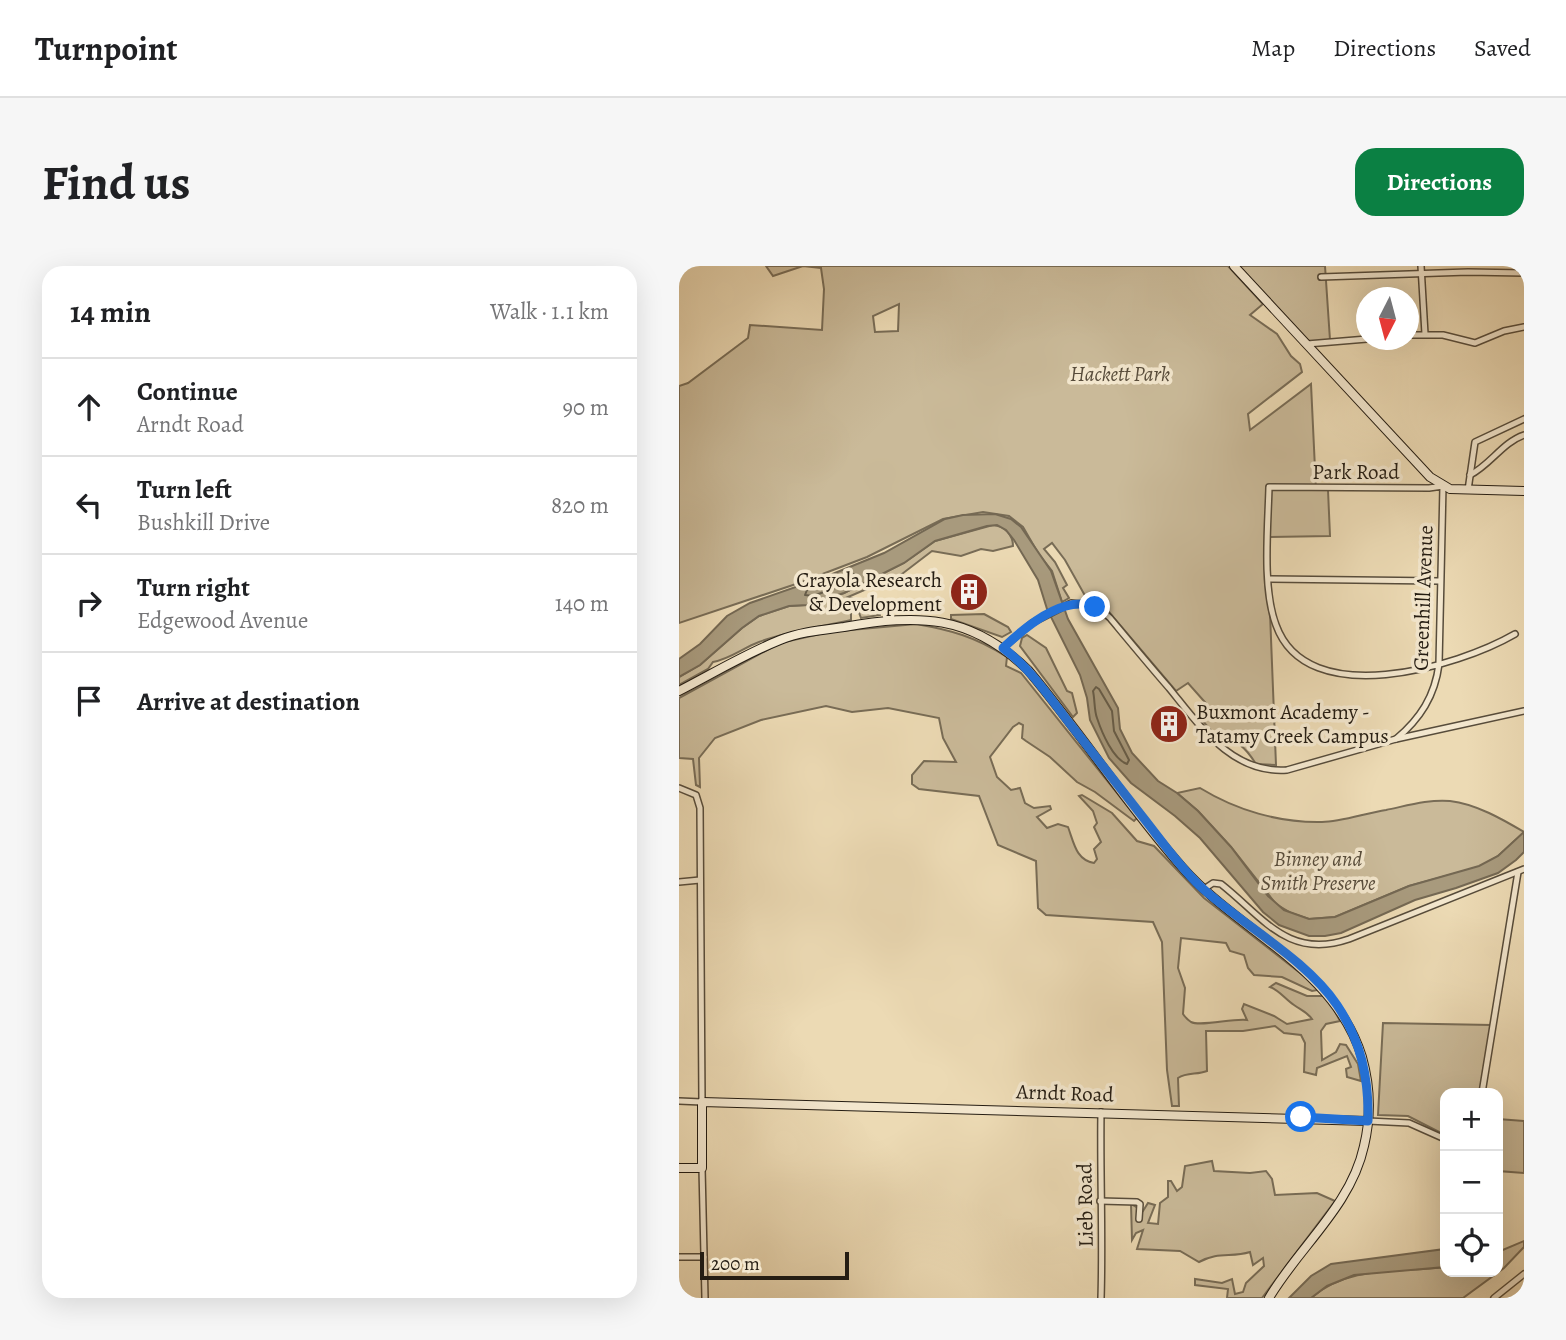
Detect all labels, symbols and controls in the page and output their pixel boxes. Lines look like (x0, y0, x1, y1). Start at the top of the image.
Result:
text: Turnpoint (35, 26, 177, 71)
text: Map (1251, 32, 1295, 64)
text: Directions (1333, 32, 1436, 64)
text: Saved (1474, 32, 1531, 64)
button: Directions (1355, 148, 1524, 216)
text: Find us (42, 149, 190, 216)
north arrow (1356, 287, 1419, 350)
text: 14 min (70, 292, 151, 332)
text: Walk · 1.1 km (490, 296, 609, 327)
park label: Hackett Park (1070, 360, 1170, 388)
text: Continue (137, 374, 238, 409)
icon: ahead (70, 388, 108, 426)
text: 90 m (563, 392, 609, 423)
text: Arndt Road (137, 409, 244, 440)
street label: Park Road (1312, 458, 1400, 486)
text: Turn left (137, 472, 232, 507)
icon: left (70, 486, 108, 524)
text: 820 m (551, 490, 609, 521)
text: Bushkill Drive (137, 507, 270, 538)
street label: Greenhill Avenue (1406, 525, 1440, 671)
place label: Crayola Research & Development (796, 566, 942, 618)
text: Turn right (137, 570, 250, 605)
building icon: Crayola Research & Development (948, 571, 990, 613)
icon: right (70, 584, 108, 622)
text: 140 m (555, 588, 609, 619)
route end (1079, 591, 1110, 622)
text: Edgewood Avenue (137, 605, 308, 636)
icon: arrive (70, 682, 108, 720)
text: Arrive at destination (137, 684, 360, 719)
place label: Buxmont Academy - Tatamy Creek Campus (1196, 698, 1389, 750)
building icon: Buxmont Academy - Tatamy Creek Campus (1148, 703, 1190, 745)
park label: Binney and Smith Preserve (1260, 845, 1376, 897)
street label: Arndt Road (1015, 1077, 1115, 1109)
map controls (1440, 1088, 1503, 1277)
button: + (1440, 1088, 1503, 1151)
route start (1285, 1101, 1316, 1132)
button: − (1440, 1151, 1503, 1214)
street label: Lieb Road (1070, 1162, 1100, 1248)
button: locate (1440, 1214, 1503, 1277)
scale bar (700, 1249, 849, 1281)
text: 200 m (711, 1251, 760, 1277)

